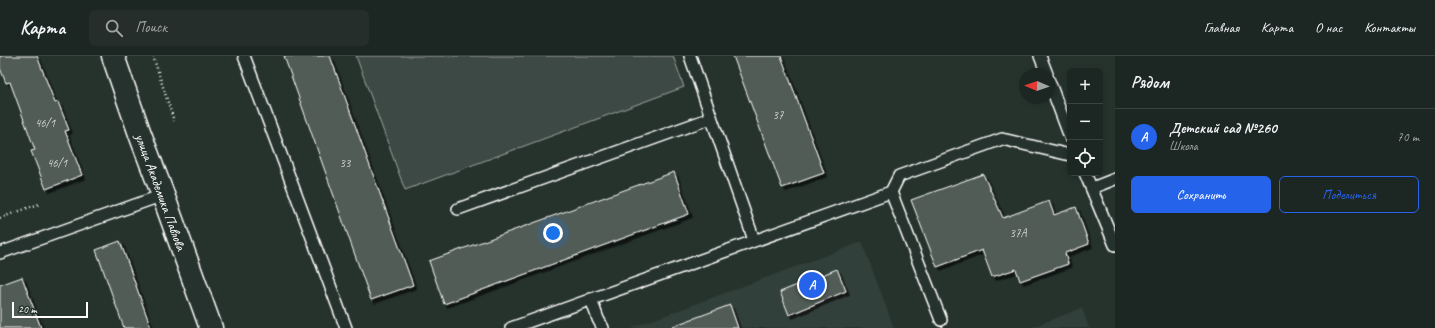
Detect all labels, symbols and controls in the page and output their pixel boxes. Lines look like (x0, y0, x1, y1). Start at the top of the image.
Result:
search box (89, 10, 369, 46)
text: Карта (20, 16, 65, 40)
icon: search (103, 17, 125, 39)
text: Поиск (135, 18, 167, 37)
text: Главная (1204, 19, 1239, 36)
text: Карта (1261, 19, 1293, 36)
text: О нас (1315, 19, 1342, 36)
text: Контакты (1364, 19, 1415, 36)
north arrow (1019, 68, 1055, 104)
map controls (1067, 68, 1103, 176)
button: + (1067, 68, 1103, 104)
text: Рядом (1131, 72, 1169, 93)
button: − (1067, 104, 1103, 140)
house number: 37 (773, 107, 784, 123)
house number: 46/1 (35, 115, 56, 131)
text: Детский сад №260 (1169, 119, 1277, 138)
text: A (1141, 129, 1147, 145)
text: 70 m (1397, 129, 1419, 145)
street label: улица Академика Павлова (131, 130, 190, 254)
text: Школа (1169, 138, 1198, 154)
button: locate (1067, 140, 1103, 176)
house number: 46/1 (47, 155, 68, 171)
house number: 33 (340, 155, 352, 171)
button: Сохранить (1131, 176, 1271, 213)
button: Поделиться (1279, 176, 1419, 213)
your location (543, 223, 563, 243)
house number: 37А (1010, 225, 1027, 241)
pin: A (799, 270, 825, 300)
scale bar (12, 300, 88, 319)
text: 20 m (18, 302, 37, 316)

